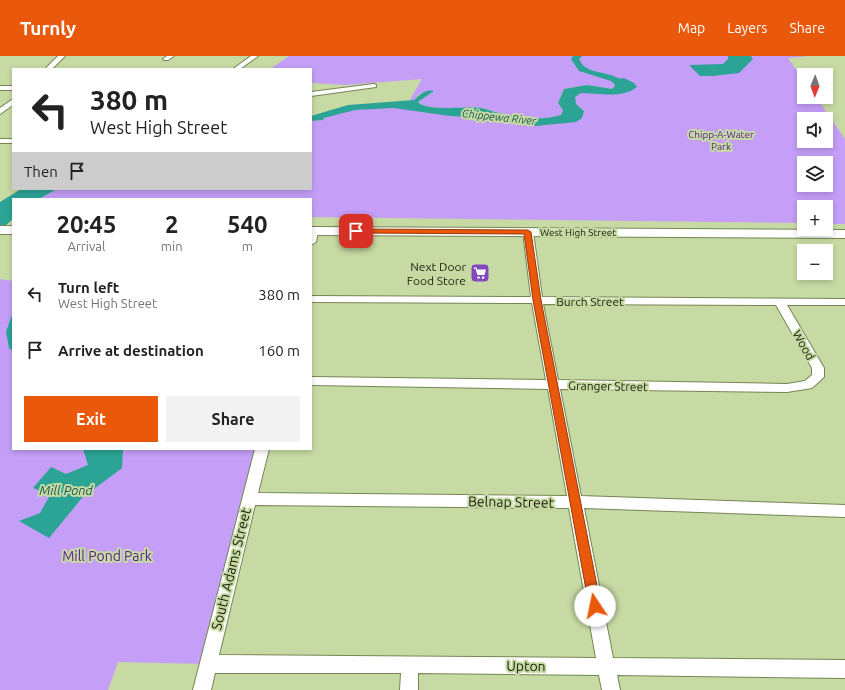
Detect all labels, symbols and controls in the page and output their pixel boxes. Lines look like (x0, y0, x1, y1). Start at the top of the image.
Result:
text: Turnly (20, 17, 76, 39)
text: Map (678, 20, 705, 36)
text: Layers (727, 20, 767, 36)
text: Share (789, 20, 825, 36)
north arrow (797, 68, 833, 104)
map controls (797, 68, 833, 280)
icon: left (24, 84, 76, 136)
text: 380 m (90, 84, 168, 115)
water label: Chippewa River (461, 107, 537, 127)
button: sound (797, 112, 833, 148)
text: West High Street (90, 117, 227, 137)
park label: Chipp-A-Water Park (688, 129, 754, 152)
button: layers (797, 156, 833, 192)
icon: arrive (66, 160, 88, 182)
text: Then (24, 163, 58, 180)
button: + (797, 200, 833, 236)
text: 20:45 (56, 211, 116, 238)
text: 2 (165, 211, 178, 238)
text: 540 (227, 211, 268, 238)
pin (339, 214, 373, 248)
icon: arrive (345, 220, 367, 242)
street label: West High Street (540, 227, 616, 238)
text: Arrival (67, 239, 105, 253)
text: min (161, 239, 183, 253)
text: m (242, 239, 253, 253)
button: − (797, 244, 833, 280)
place label: Next Door Food Store (407, 260, 466, 287)
supermarket icon: Next Door Food Store (469, 262, 491, 284)
text: Turn left (58, 279, 119, 296)
icon: left (24, 283, 46, 305)
text: 380 m (258, 286, 300, 303)
street label: Burch Street (556, 295, 624, 308)
text: West High Street (58, 296, 157, 310)
street label: Wood (791, 328, 817, 362)
icon: arrive (24, 339, 46, 361)
text: Arrive at destination (58, 342, 204, 359)
text: 160 m (258, 342, 300, 359)
street label: Granger Street (568, 379, 648, 393)
button: Exit (24, 396, 158, 442)
button: Share (166, 396, 300, 442)
water label: Mill Pond (39, 483, 94, 497)
street label: Belnap Street (468, 493, 555, 511)
street label: South Adams Street (208, 506, 254, 632)
park label: Mill Pond Park (62, 548, 152, 564)
position arrow (574, 585, 616, 627)
street label: Upton (506, 658, 546, 674)

